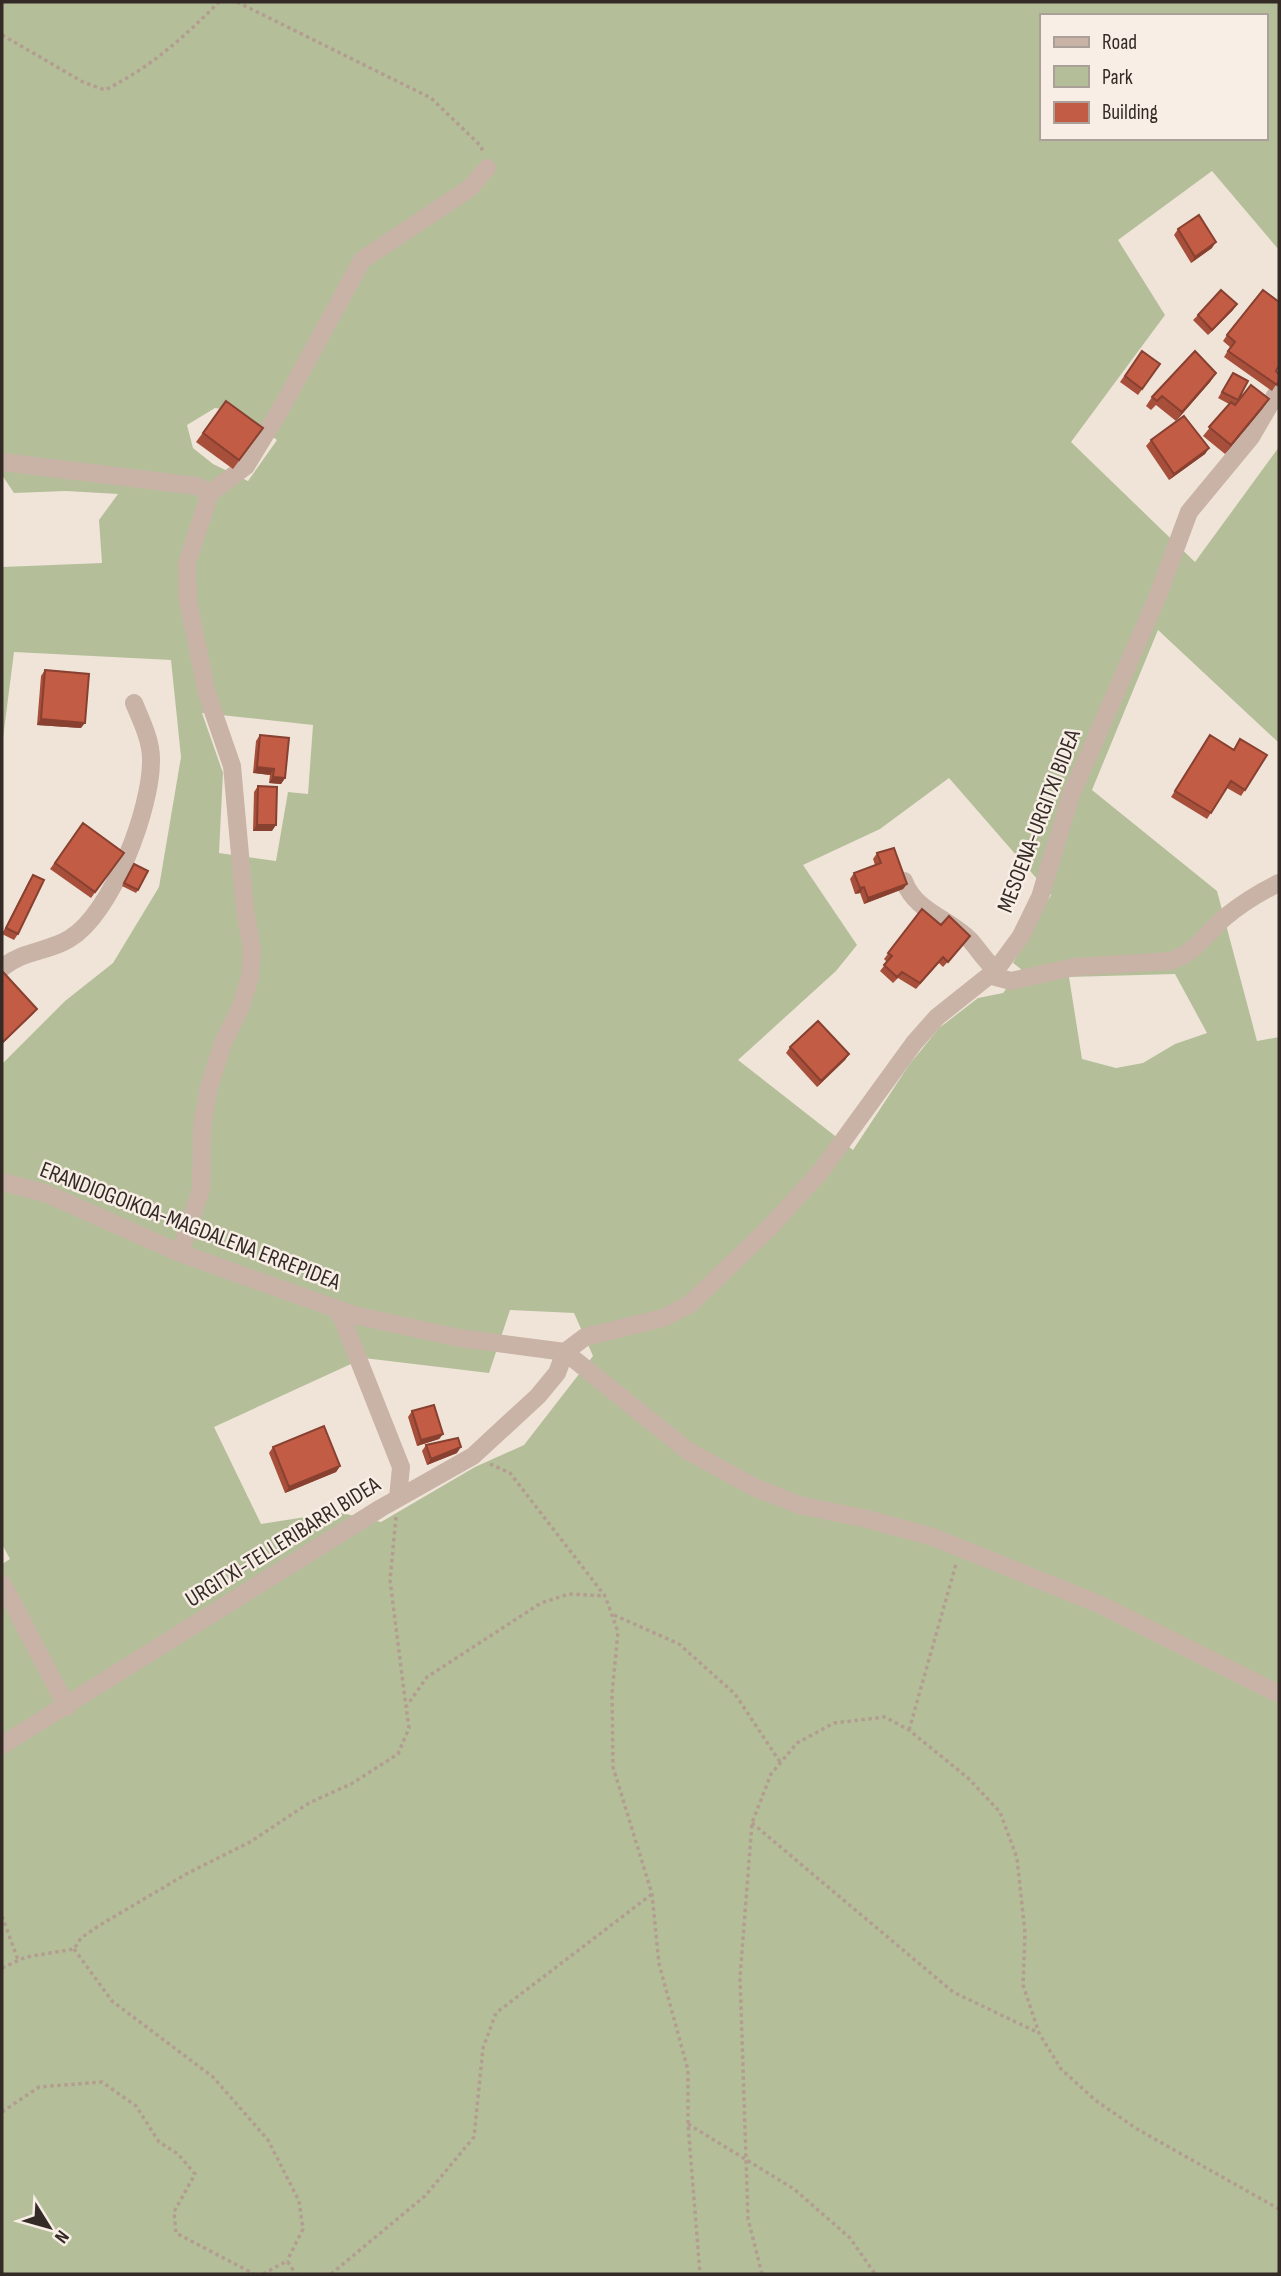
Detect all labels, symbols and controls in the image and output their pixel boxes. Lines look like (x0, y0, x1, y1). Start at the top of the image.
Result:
legend (1040, 14, 1267, 140)
text: Road (1102, 30, 1137, 55)
text: Park (1102, 65, 1133, 90)
text: Building (1102, 100, 1158, 125)
street label: MESOENA-URGITXI BIDEA (991, 725, 1087, 917)
street label: ERANDIOGOIKOA-MAGDALENA ERREPIDEA (36, 1156, 344, 1296)
street label: URGITXI-TELLERIBARRI BIDEA (180, 1471, 386, 1613)
north arrow (14, 2192, 84, 2262)
text: N (49, 2225, 74, 2247)

